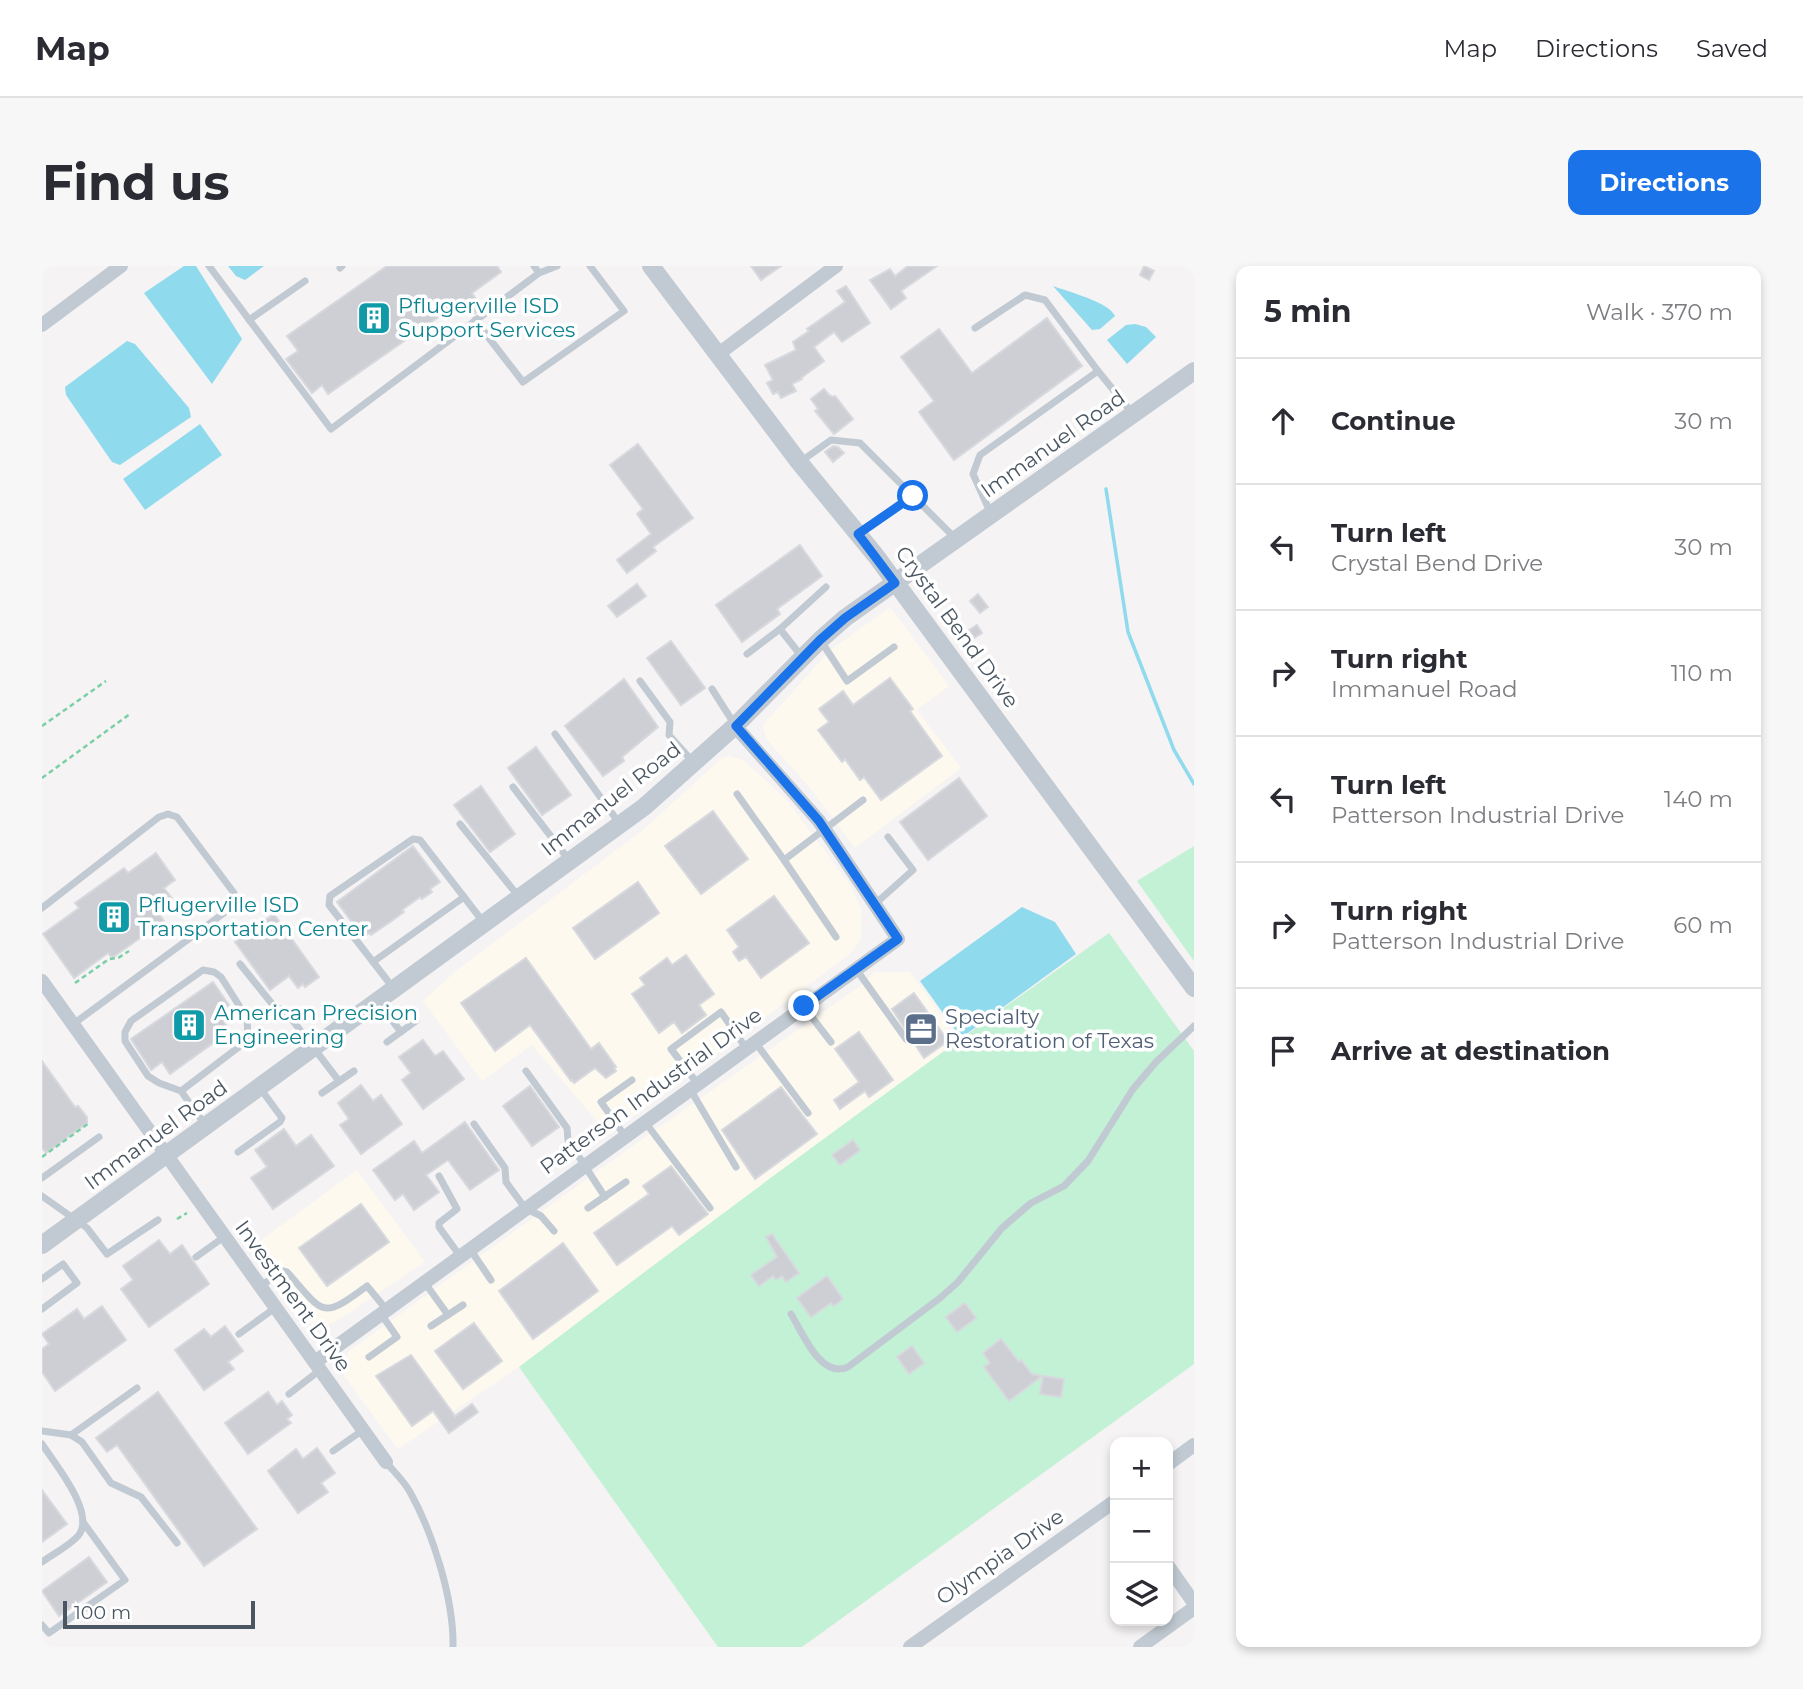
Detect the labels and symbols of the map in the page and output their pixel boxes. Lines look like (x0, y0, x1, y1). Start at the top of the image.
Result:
place label: Pflugerville ISD Support Services (398, 293, 575, 342)
building icon: Pflugerville ISD Support Services (355, 299, 393, 337)
street label: Immanuel Road (976, 384, 1130, 503)
route start (897, 480, 928, 511)
street label: Crystal Bend Drive (890, 541, 1024, 712)
street label: Immanuel Road (536, 736, 686, 861)
place label: Pflugerville ISD Transportation Center (138, 892, 368, 941)
building icon: Pflugerville ISD Transportation Center (95, 898, 133, 936)
route end (788, 990, 819, 1021)
place label: American Precision Engineering (214, 1000, 418, 1049)
street label: Patterson Industrial Drive (535, 1002, 766, 1179)
place label: Specialty Restoration of Texas (945, 1004, 1154, 1053)
building icon: American Precision Engineering (170, 1006, 208, 1044)
office icon: Specialty Restoration of Texas (902, 1010, 940, 1048)
street label: Immanuel Road (79, 1074, 232, 1195)
street label: Investment Drive (230, 1215, 357, 1376)
street label: Olympia Drive (931, 1503, 1068, 1610)
scale bar (63, 1598, 256, 1630)

